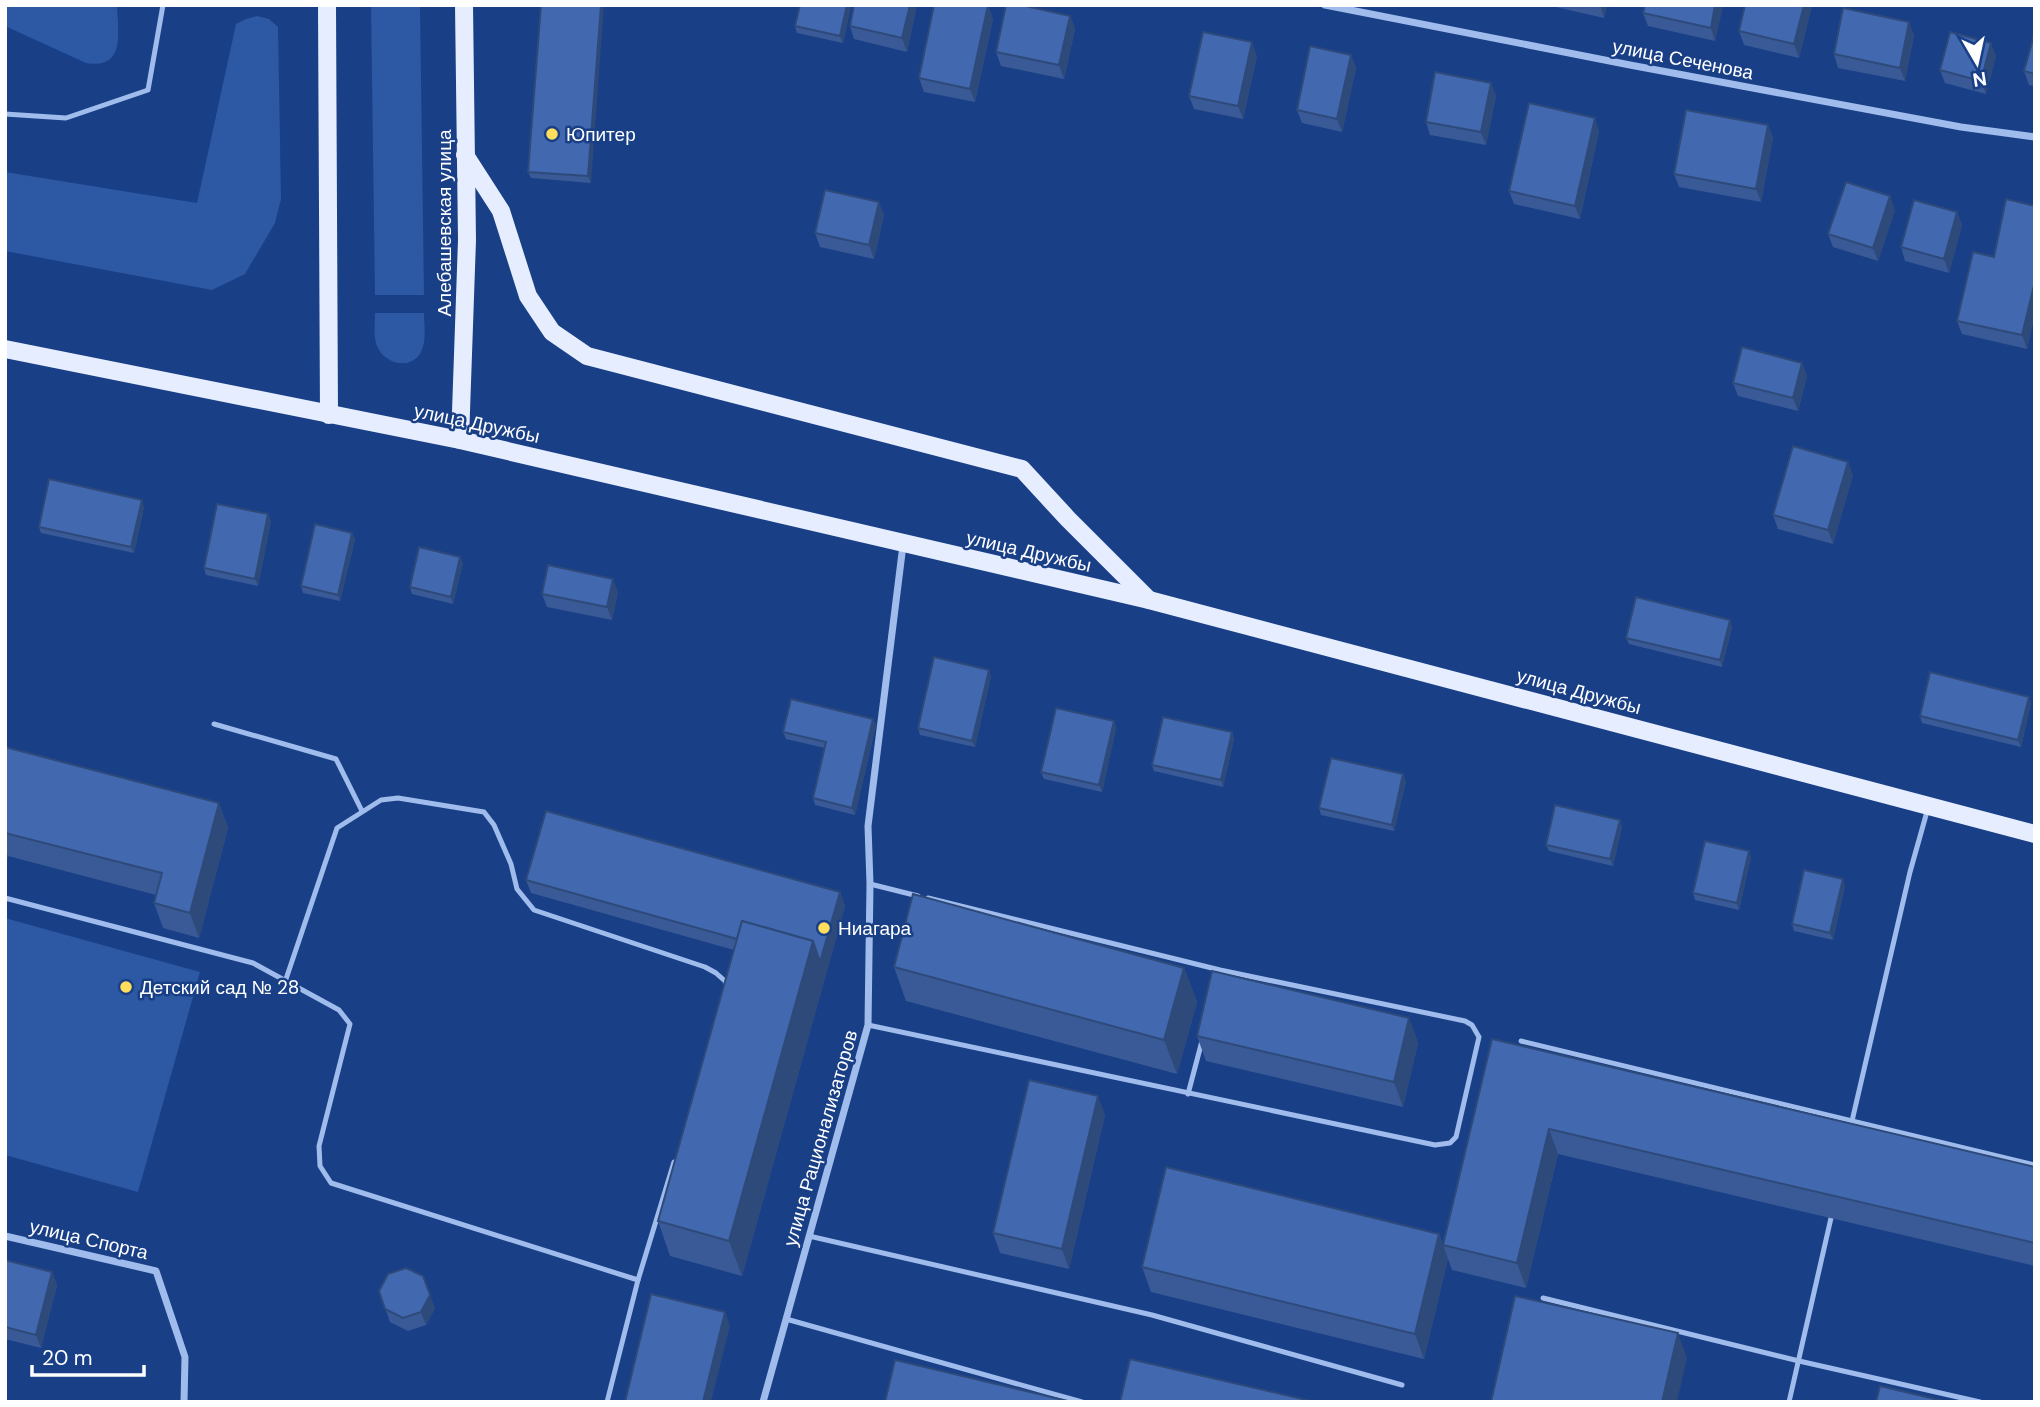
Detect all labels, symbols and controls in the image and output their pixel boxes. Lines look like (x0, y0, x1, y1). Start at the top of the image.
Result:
north arrow (1942, 28, 2012, 98)
street label: улица Сеченова (1610, 34, 1756, 85)
text: N (1971, 66, 1988, 93)
place label: Юпитер (566, 122, 636, 147)
marker: Юпитер (544, 126, 560, 142)
street label: Алебашевская улица (432, 129, 457, 317)
street label: улица Дружбы (412, 398, 542, 449)
street label: улица Дружбы (964, 525, 1094, 578)
street label: улица Дружбы (1514, 663, 1644, 720)
place label: Ниагара (838, 916, 912, 941)
marker: Ниагара (816, 920, 832, 936)
place label: Детский сад № 28 (140, 975, 299, 1000)
marker: Детский сад № 28 (118, 979, 134, 995)
street label: улица Рационализаторов (778, 1027, 863, 1249)
street label: улица Спорта (27, 1214, 151, 1265)
scale bar (32, 1334, 144, 1378)
text: 20 m (42, 1344, 93, 1372)

